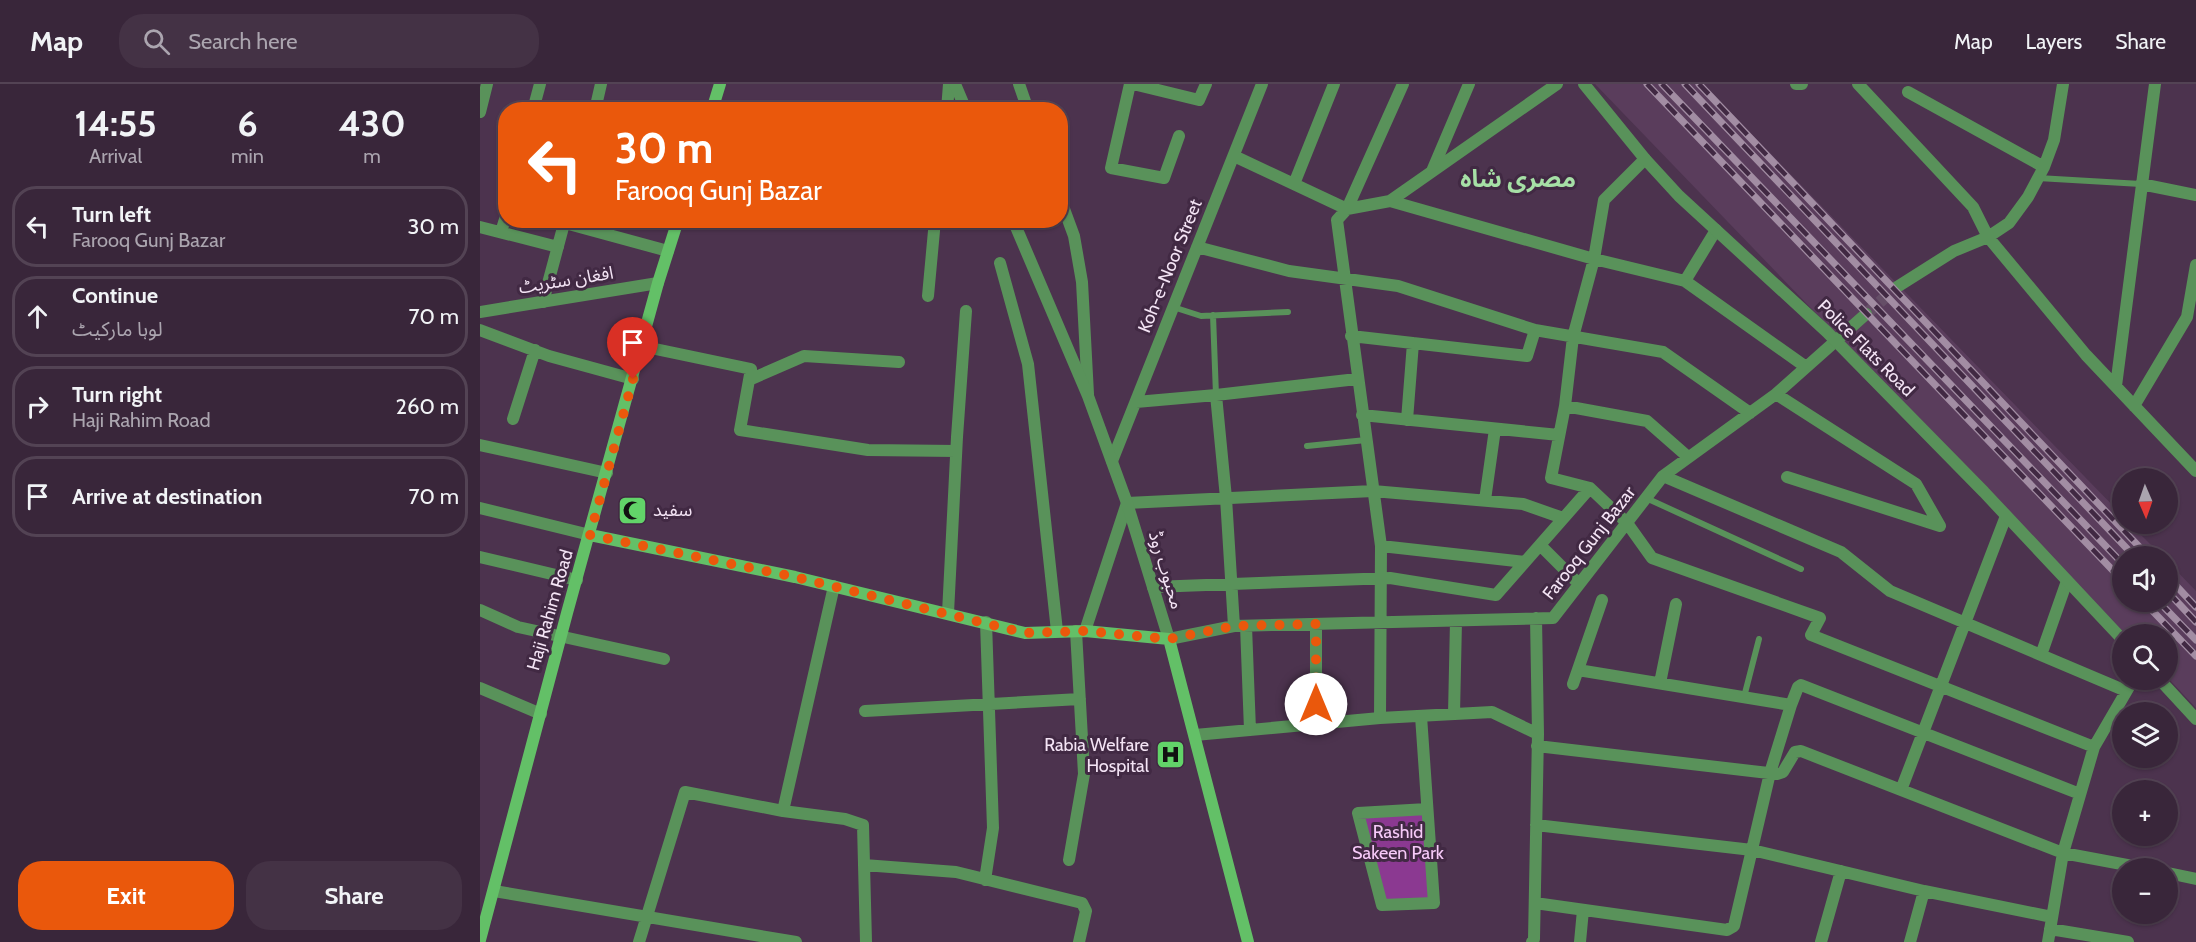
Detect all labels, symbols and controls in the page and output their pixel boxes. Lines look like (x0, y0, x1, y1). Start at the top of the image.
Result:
search box (119, 14, 539, 68)
text: Map (30, 24, 83, 58)
icon: search (140, 25, 173, 58)
text: Search here (188, 28, 297, 55)
text: Map (1954, 29, 1993, 54)
text: Layers (2026, 29, 2082, 54)
text: Share (2115, 29, 2166, 54)
text: 14:55 (74, 101, 157, 145)
text: 6 (237, 101, 258, 145)
text: 430 (338, 101, 406, 145)
text: 30 m (615, 122, 713, 174)
icon: left (516, 126, 594, 204)
text: Arrival (89, 144, 142, 168)
text: min (231, 144, 264, 168)
text: m (363, 144, 381, 168)
district label: مصری شاہ (1460, 164, 1576, 193)
text: Farooq Gunj Bazar (615, 174, 822, 207)
street label: Koh-e-Noor Street (1133, 196, 1207, 336)
text: Turn left (72, 201, 151, 228)
icon: left (21, 210, 54, 243)
text: 30 m (407, 213, 459, 240)
text: Farooq Gunj Bazar (72, 228, 225, 252)
street label: افغان سٹریٹ (517, 262, 615, 298)
text: Continue (72, 282, 158, 309)
street label: Police Flats Road (1813, 295, 1919, 401)
icon: ahead (21, 300, 54, 333)
text: 70 m (409, 303, 459, 330)
text: لوہا مارکیٹ (72, 317, 163, 341)
pin (607, 317, 658, 379)
icon: arrive (616, 326, 649, 359)
text: Turn right (72, 381, 162, 408)
icon: right (21, 390, 54, 423)
text: 260 m (395, 393, 459, 420)
text: Haji Rahim Road (72, 408, 211, 432)
north arrow (2112, 468, 2178, 534)
map controls (2112, 468, 2178, 924)
icon: arrive (21, 480, 54, 513)
street label: Farooq Gunj Bazar (1538, 482, 1640, 604)
text: Arrive at destination (72, 483, 262, 510)
text: 70 m (409, 483, 459, 510)
mosque icon: سفید (616, 494, 648, 526)
place label: سفید (653, 499, 692, 521)
street label: محبوب روڈ (1144, 528, 1188, 612)
button: sound (2112, 546, 2178, 612)
street label: Haji Rahim Road (522, 547, 578, 673)
button: search (2112, 624, 2178, 690)
position arrow (1284, 672, 1348, 736)
button: layers (2112, 702, 2178, 768)
place label: Rabia Welfare Hospital (1044, 734, 1150, 777)
hospital icon: Rabia Welfare Hospital (1154, 739, 1186, 771)
button: + (2112, 780, 2178, 846)
park label: Rashid Sakeen Park (1352, 821, 1445, 864)
button: − (2112, 858, 2178, 924)
button: Exit (18, 861, 234, 930)
button: Share (246, 861, 462, 930)

